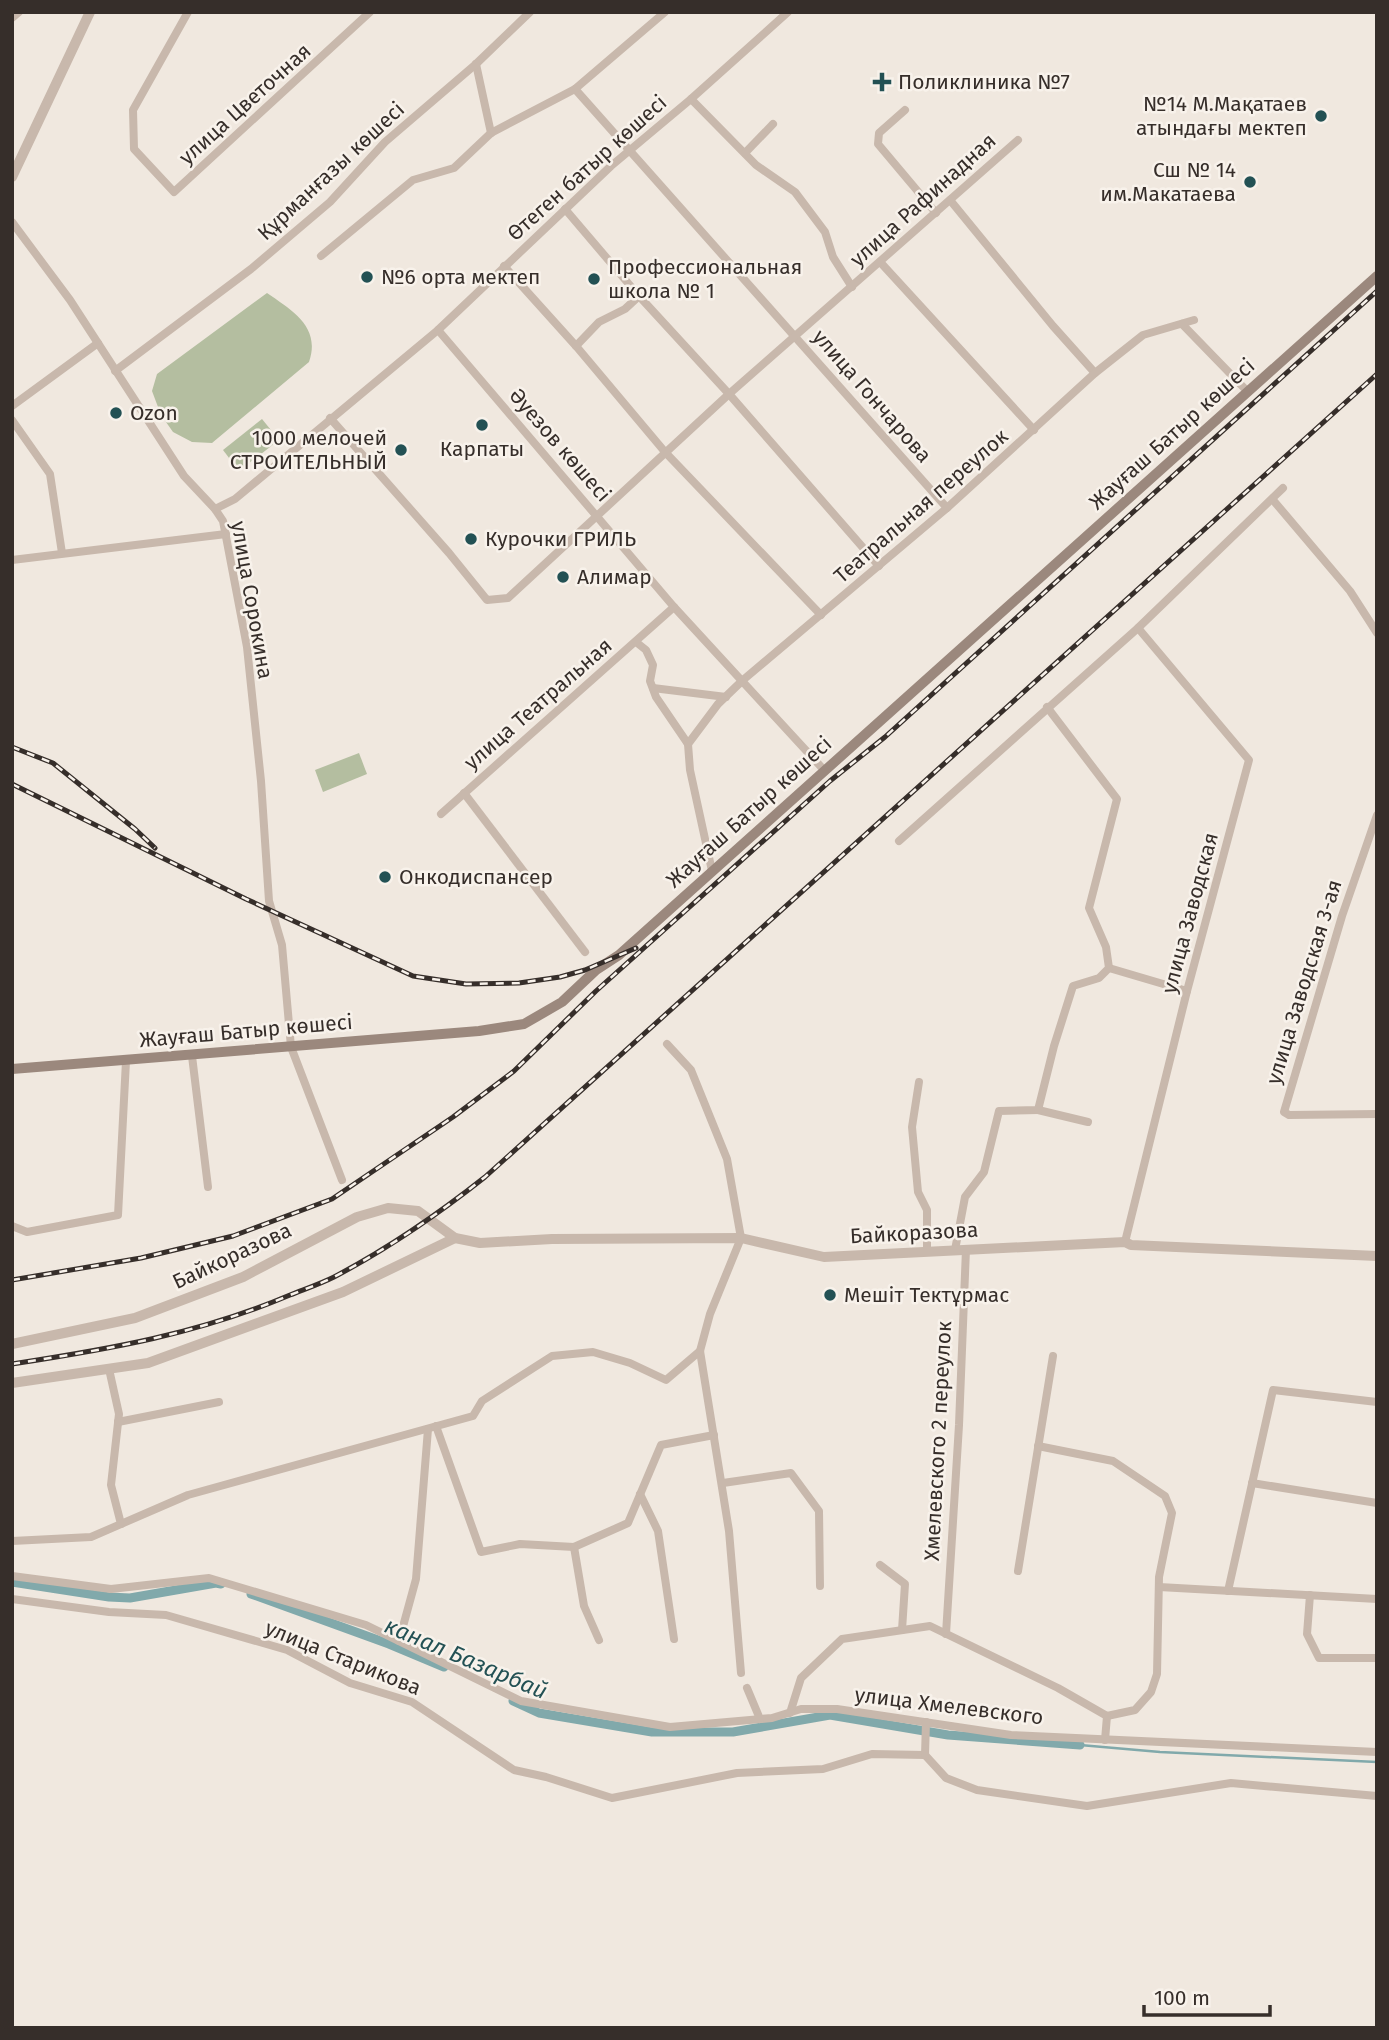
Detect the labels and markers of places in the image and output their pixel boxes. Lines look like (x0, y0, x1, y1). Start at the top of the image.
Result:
place label: Поликлиника №7 (898, 69, 1070, 95)
marker: Поликлиника №7 (872, 72, 892, 92)
place label: №14 М.Мақатаев атындағы мектеп (1136, 91, 1307, 141)
marker: №14 М.Мақатаев атындағы мектеп (1313, 108, 1329, 124)
place label: Сш № 14 им.Макатаева (1100, 157, 1236, 207)
marker: Сш № 14 им.Макатаева (1242, 174, 1258, 190)
place label: Профессиональная школа № 1 (608, 254, 802, 304)
place label: №6 орта мектеп (381, 264, 540, 290)
marker: №6 орта мектеп (359, 269, 375, 285)
marker: Профессиональная школа № 1 (586, 271, 602, 287)
place label: Ozon (130, 400, 178, 426)
marker: Ozon (108, 405, 124, 421)
marker: Карпаты (474, 417, 490, 433)
place label: 1000 мелочей СТРОИТЕЛЬНЫЙ (230, 425, 387, 475)
place label: Карпаты (440, 436, 524, 462)
marker: 1000 мелочей СТРОИТЕЛЬНЫЙ (393, 442, 409, 458)
place label: Курочки ГРИЛЬ (485, 526, 636, 552)
marker: Курочки ГРИЛЬ (463, 531, 479, 547)
place label: Алимар (577, 564, 652, 590)
marker: Алимар (555, 569, 571, 585)
place label: Онкодиспансер (399, 864, 553, 890)
marker: Онкодиспансер (377, 869, 393, 885)
place label: Мешіт Тектұрмас (844, 1282, 1009, 1308)
marker: Мешіт Тектұрмас (822, 1287, 838, 1303)

